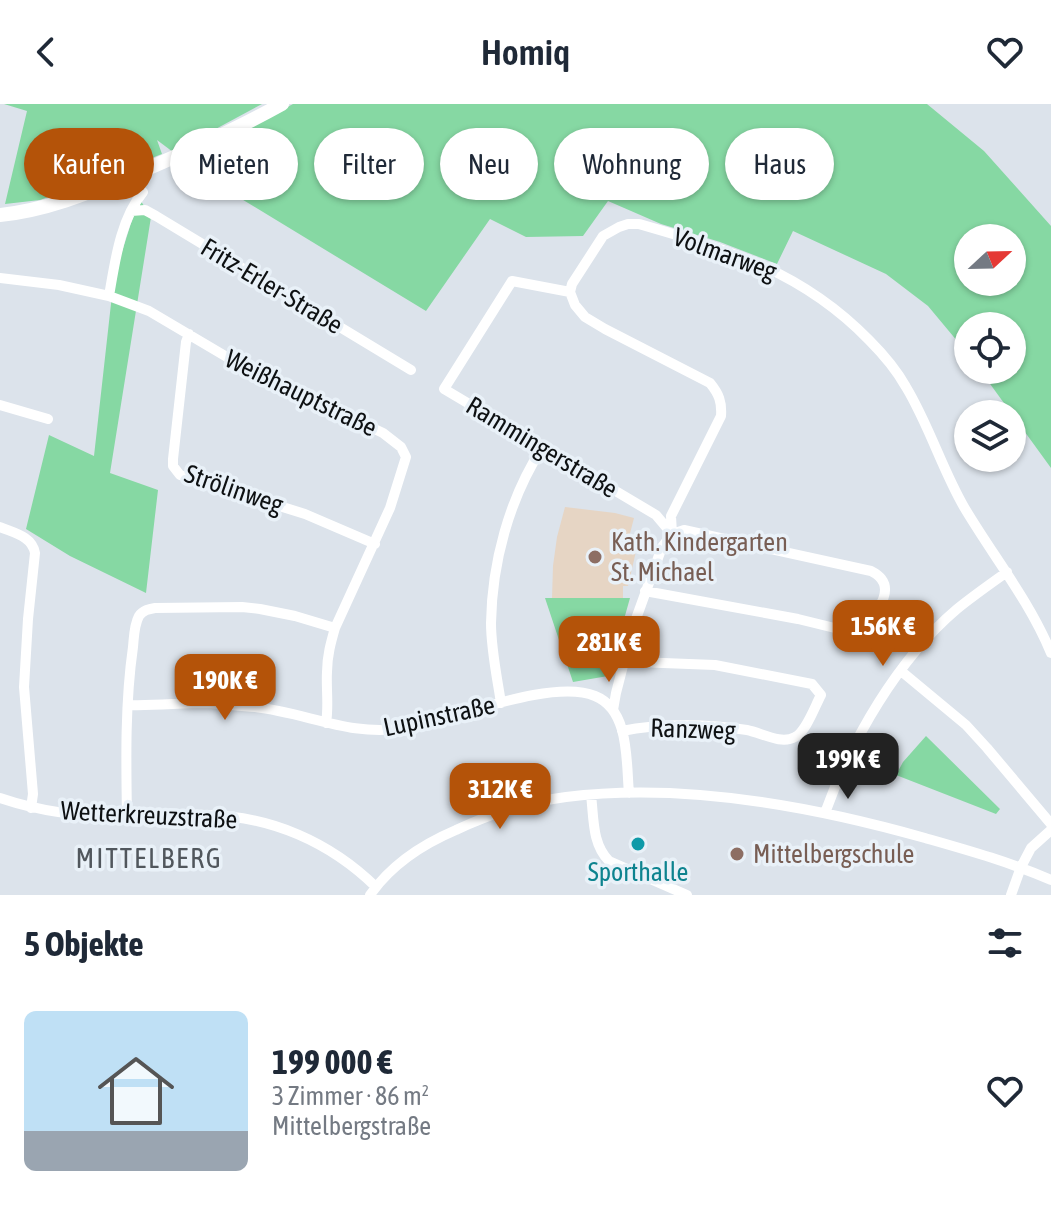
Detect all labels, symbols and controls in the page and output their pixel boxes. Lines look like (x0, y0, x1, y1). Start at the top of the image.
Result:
icon: back (24, 30, 68, 74)
icon: heart (983, 30, 1027, 74)
text: Homiq (481, 31, 570, 73)
chip: Kaufen (24, 128, 154, 200)
chip: Mieten (170, 128, 298, 200)
chip: Filter (314, 128, 424, 200)
chip: Neu (440, 128, 538, 200)
chip: Wohnung (554, 128, 709, 200)
chip: Haus (725, 128, 834, 200)
street label: Volmarweg (669, 221, 782, 287)
north arrow (954, 224, 1026, 296)
map controls (954, 224, 1026, 472)
street label: Fritz-Erler-Straße (196, 232, 348, 340)
button: locate (954, 312, 1026, 384)
street label: Weißhauptstraße (220, 343, 382, 443)
street label: Rammingerstraße (461, 390, 623, 504)
button: layers (954, 400, 1026, 472)
street label: Strölinweg (181, 458, 288, 520)
place label: Kath. Kindergarten St. Michael (611, 527, 788, 587)
marker: Kath. Kindergarten St. Michael (586, 548, 604, 566)
pin: 156K € (818, 600, 948, 668)
text: 156K € (851, 611, 915, 641)
pin: 281K € (544, 616, 674, 684)
text: 281K € (577, 627, 641, 657)
pin: 190K € (160, 654, 290, 722)
text: 190K € (193, 665, 257, 695)
street label: Lupinstraße (380, 690, 498, 742)
street label: Ranzweg (650, 713, 737, 746)
pin: 199K € (783, 733, 913, 801)
text: 199K € (816, 744, 880, 774)
pin: 312K € (435, 763, 565, 831)
text: 312K € (468, 774, 532, 804)
street label: Wetterkreuzstraße (60, 795, 238, 835)
marker: Sporthalle (629, 835, 647, 853)
place label: Mittelbergschule (753, 839, 914, 869)
district label: MITTELBERG (75, 842, 223, 874)
marker: Mittelbergschule (728, 845, 746, 863)
place label: Sporthalle (588, 857, 688, 887)
icon: filters (983, 921, 1027, 965)
text: 5 Objekte (24, 924, 144, 963)
text: 199 000 € (272, 1042, 393, 1081)
icon: home (88, 1043, 184, 1139)
icon: heart (983, 1069, 1027, 1113)
text: 3 Zimmer · 86 m² (272, 1081, 429, 1111)
text: Mittelbergstraße (272, 1111, 431, 1141)

